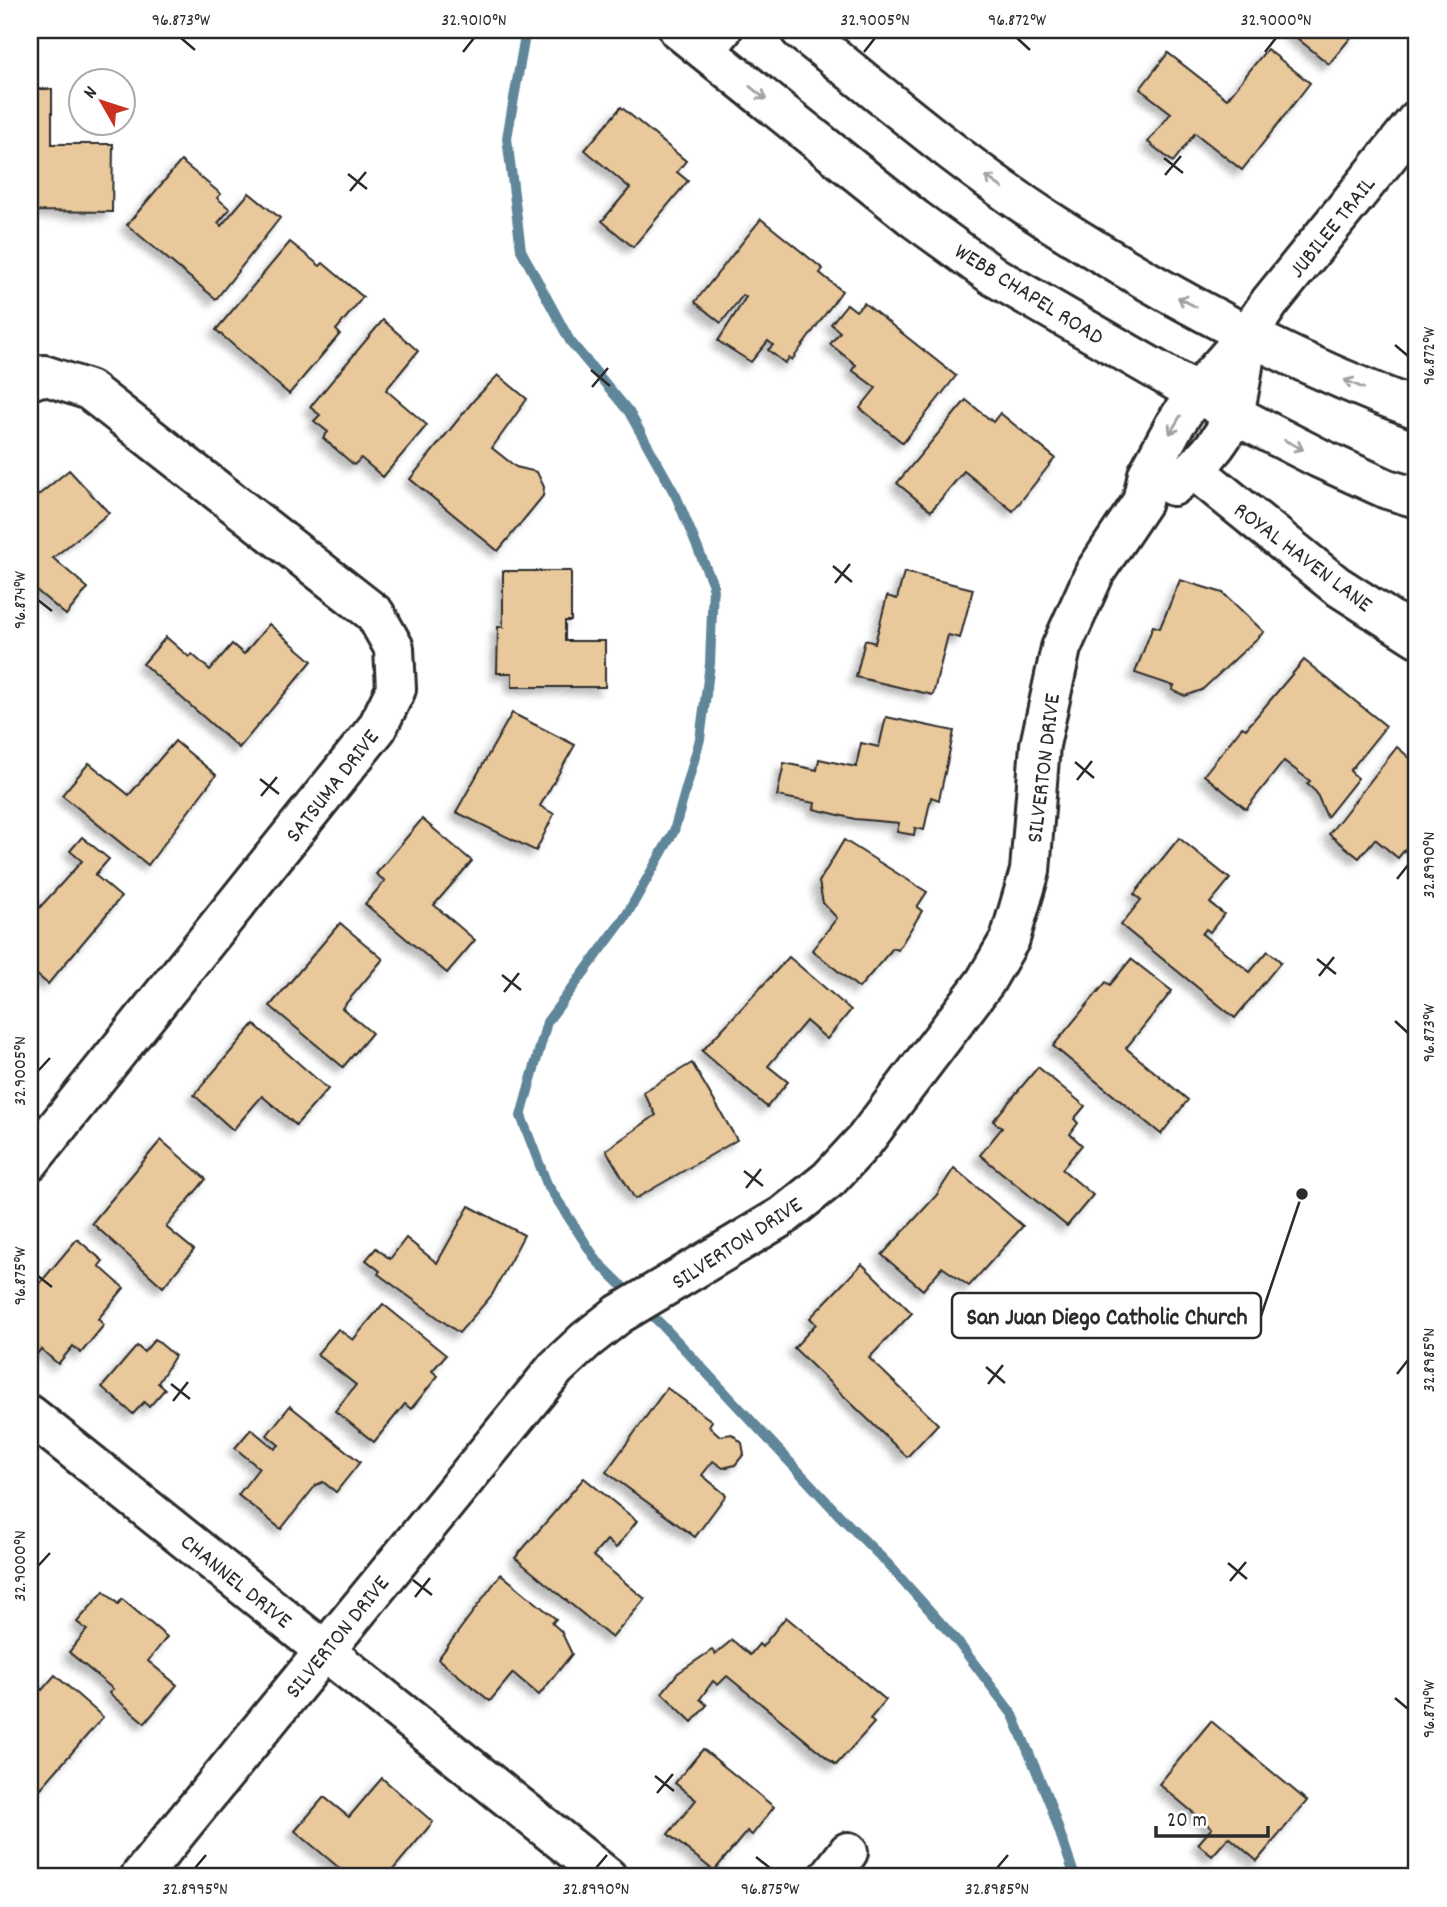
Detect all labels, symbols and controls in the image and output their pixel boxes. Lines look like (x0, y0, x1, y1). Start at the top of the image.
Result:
text: 96.873°W (152, 9, 211, 34)
text: 32.9010°N (441, 9, 507, 34)
text: 32.9005°N (840, 9, 910, 34)
text: 96.872°W (988, 9, 1047, 34)
text: 32.9000°N (1240, 9, 1312, 34)
north arrow (66, 66, 136, 136)
text: N (78, 81, 105, 106)
one-way arrow (749, 85, 767, 101)
street label: JUBILEE TRAIL (1282, 170, 1385, 286)
one-way arrow (985, 175, 1004, 189)
street label: WEBB CHAPEL ROAD (947, 237, 1109, 355)
one-way arrow (1177, 295, 1198, 308)
text: 96.872°W (1418, 326, 1443, 385)
one-way arrow (1343, 377, 1365, 390)
one-way arrow (1168, 415, 1182, 435)
one-way arrow (1283, 439, 1304, 452)
street label: ROYAL HAVEN LANE (1226, 496, 1379, 622)
text: 96.874°W (9, 570, 34, 629)
street label: SILVERTON DRIVE (1020, 691, 1071, 845)
street label: SATSUMA DRIVE (279, 723, 389, 851)
text: 32.8990°N (1418, 831, 1443, 899)
text: 96.873°W (1418, 1003, 1443, 1062)
text: 32.9005°N (9, 1036, 34, 1106)
street label: SILVERTON DRIVE (666, 1190, 810, 1300)
text: 96.875°W (9, 1246, 34, 1305)
callout: San Juan Diego Catholic Church (952, 1293, 1261, 1338)
text: San Juan Diego Catholic Church (967, 1302, 1248, 1336)
text: 32.8985°N (1418, 1328, 1443, 1392)
street label: CHANNEL DRIVE (172, 1527, 298, 1638)
text: 32.9000°N (9, 1530, 34, 1602)
street label: SILVERTON DRIVE (279, 1569, 399, 1707)
text: 96.874°W (1418, 1679, 1443, 1738)
scale bar (1156, 1795, 1268, 1839)
text: 20 m (1167, 1807, 1207, 1837)
text: 32.8995°N (162, 1878, 228, 1903)
text: 32.8990°N (562, 1878, 630, 1903)
text: 96.875°W (741, 1878, 800, 1903)
text: 32.8985°N (965, 1878, 1029, 1903)

